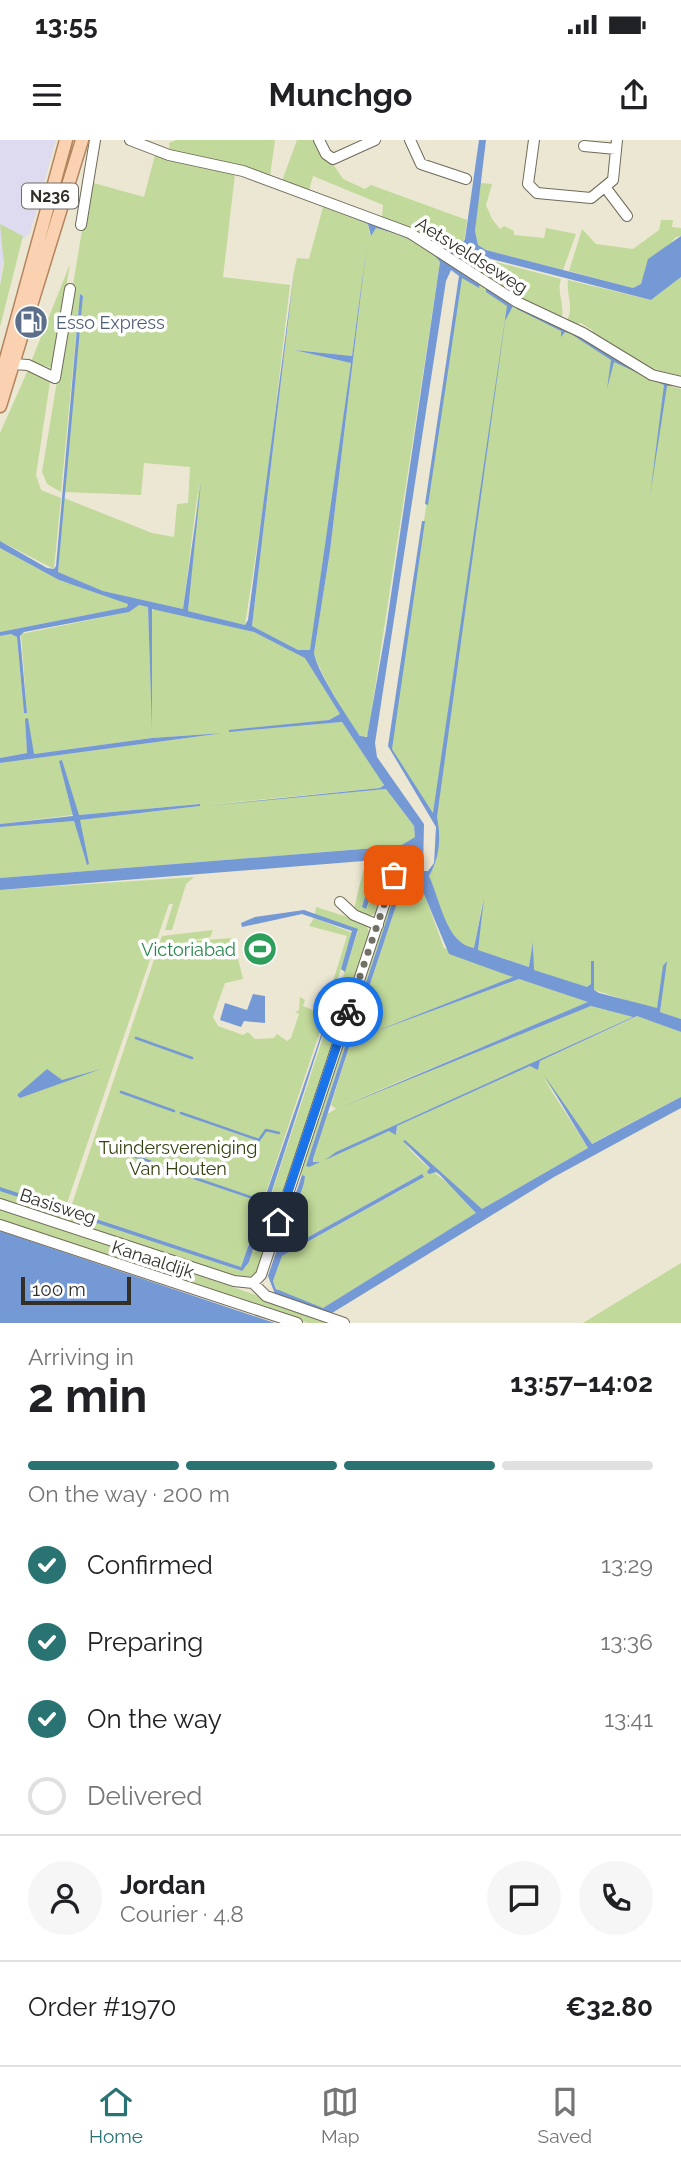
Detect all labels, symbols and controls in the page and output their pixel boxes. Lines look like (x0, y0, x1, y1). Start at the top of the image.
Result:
text: 13:55 (35, 10, 98, 40)
icon: menu (28, 76, 66, 114)
text: Munchgo (269, 76, 412, 113)
icon: share (615, 76, 653, 114)
road number: N236 (22, 184, 78, 208)
street label: Aetsveldseweg (412, 212, 532, 298)
fuel station icon: Esso Express (12, 303, 50, 341)
place label: Esso Express (56, 312, 165, 333)
pin (364, 845, 424, 905)
icon: bag (375, 856, 413, 894)
sports icon: Victoriabad (241, 930, 279, 968)
place label: Victoriabad (141, 939, 236, 960)
courier (313, 977, 383, 1047)
icon: bike (329, 993, 367, 1031)
park label: Tuindersvereniging Van Houten (99, 1137, 257, 1179)
street label: Basisweg (17, 1184, 99, 1228)
pin (248, 1192, 308, 1252)
icon: home (259, 1203, 297, 1241)
street label: Kanaaldijk (109, 1236, 197, 1282)
scale bar (21, 1274, 131, 1306)
text: 100 m (32, 1278, 86, 1300)
text: Arriving in (28, 1343, 134, 1370)
text: 13:57–14:02 (510, 1368, 653, 1398)
text: 2 min (28, 1369, 147, 1423)
text: On the way · 200 m (28, 1480, 230, 1507)
icon: check (28, 1546, 66, 1584)
text: Confirmed (87, 1550, 213, 1580)
text: 13:29 (601, 1551, 653, 1578)
icon: check (28, 1623, 66, 1661)
text: Preparing (87, 1627, 203, 1657)
text: 13:36 (600, 1628, 653, 1655)
icon: check (28, 1700, 66, 1738)
text: On the way (87, 1704, 222, 1734)
text: 13:41 (604, 1705, 653, 1732)
text: Delivered (87, 1781, 202, 1811)
button: person (28, 1861, 102, 1935)
button: chat (487, 1861, 561, 1935)
button: phone (579, 1861, 653, 1935)
text: Jordan (120, 1870, 206, 1900)
text: Courier · 4.8 (120, 1900, 244, 1927)
text: Order #1970 (28, 1992, 176, 2022)
text: €32.80 (566, 1992, 653, 2022)
tab: Home (89, 2083, 143, 2147)
tab: Map (321, 2083, 360, 2147)
tab: Saved (538, 2083, 592, 2147)

